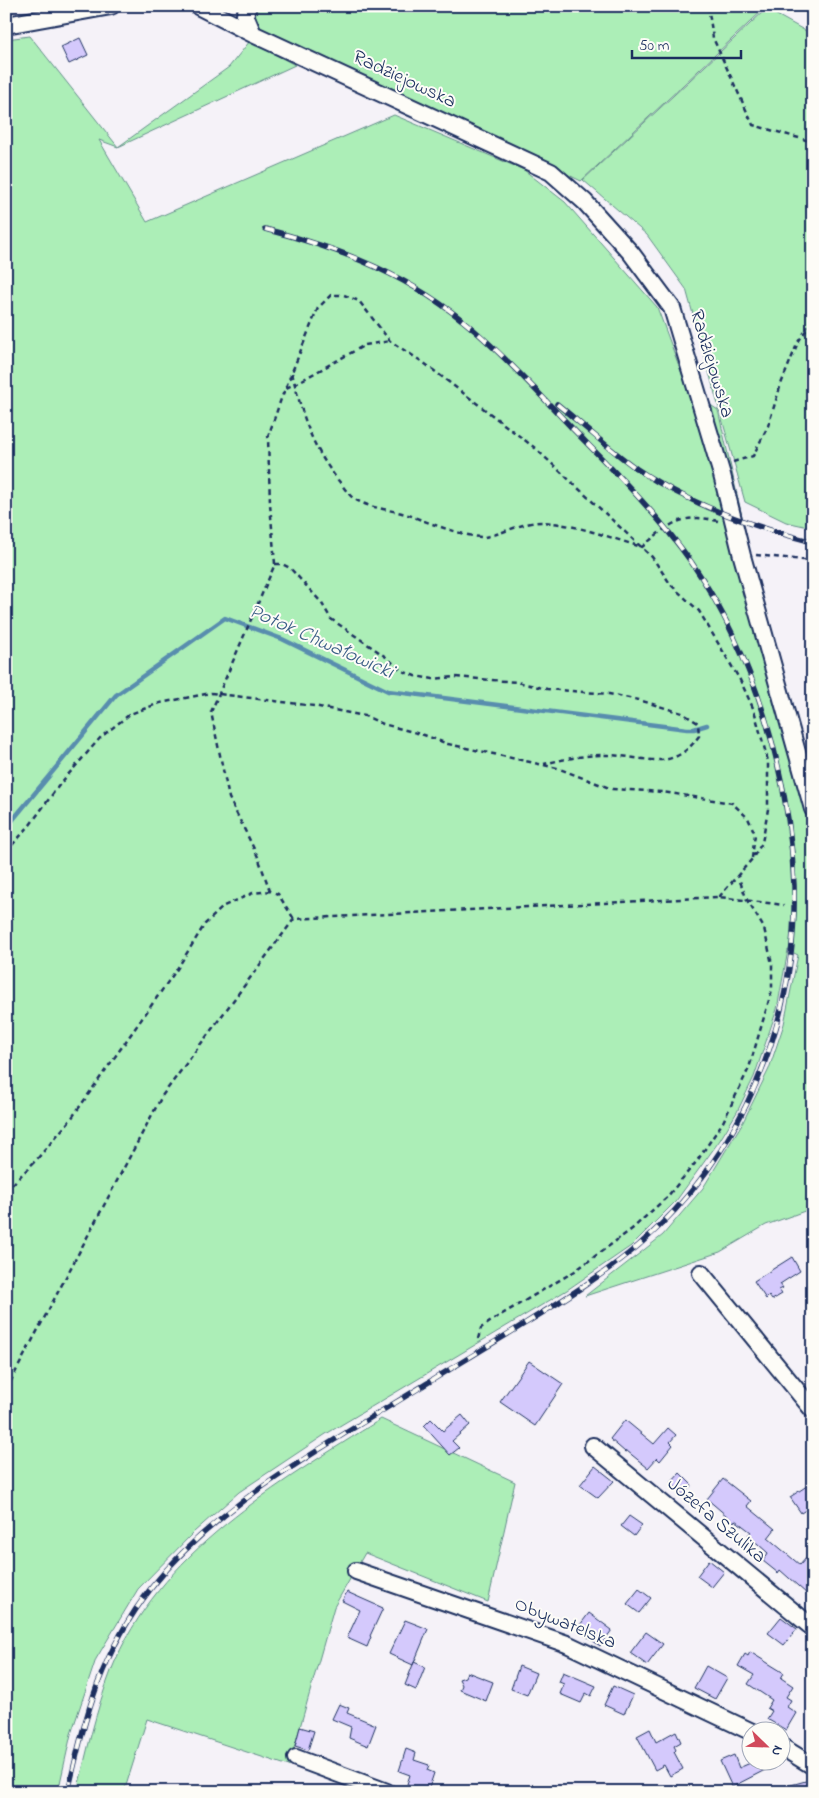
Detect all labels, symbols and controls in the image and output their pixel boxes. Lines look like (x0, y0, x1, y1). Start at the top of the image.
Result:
scale bar (632, 28, 740, 60)
text: 50 m (639, 35, 670, 57)
street label: Radziejowska (347, 43, 461, 117)
street label: Radziejowska (681, 307, 741, 421)
water label: Potok Chwałowicki (244, 597, 400, 688)
street label: Józefa Szulika (660, 1471, 772, 1571)
street label: Obywatelska (510, 1590, 620, 1658)
north arrow (742, 1720, 792, 1770)
text: N (765, 1742, 788, 1759)

